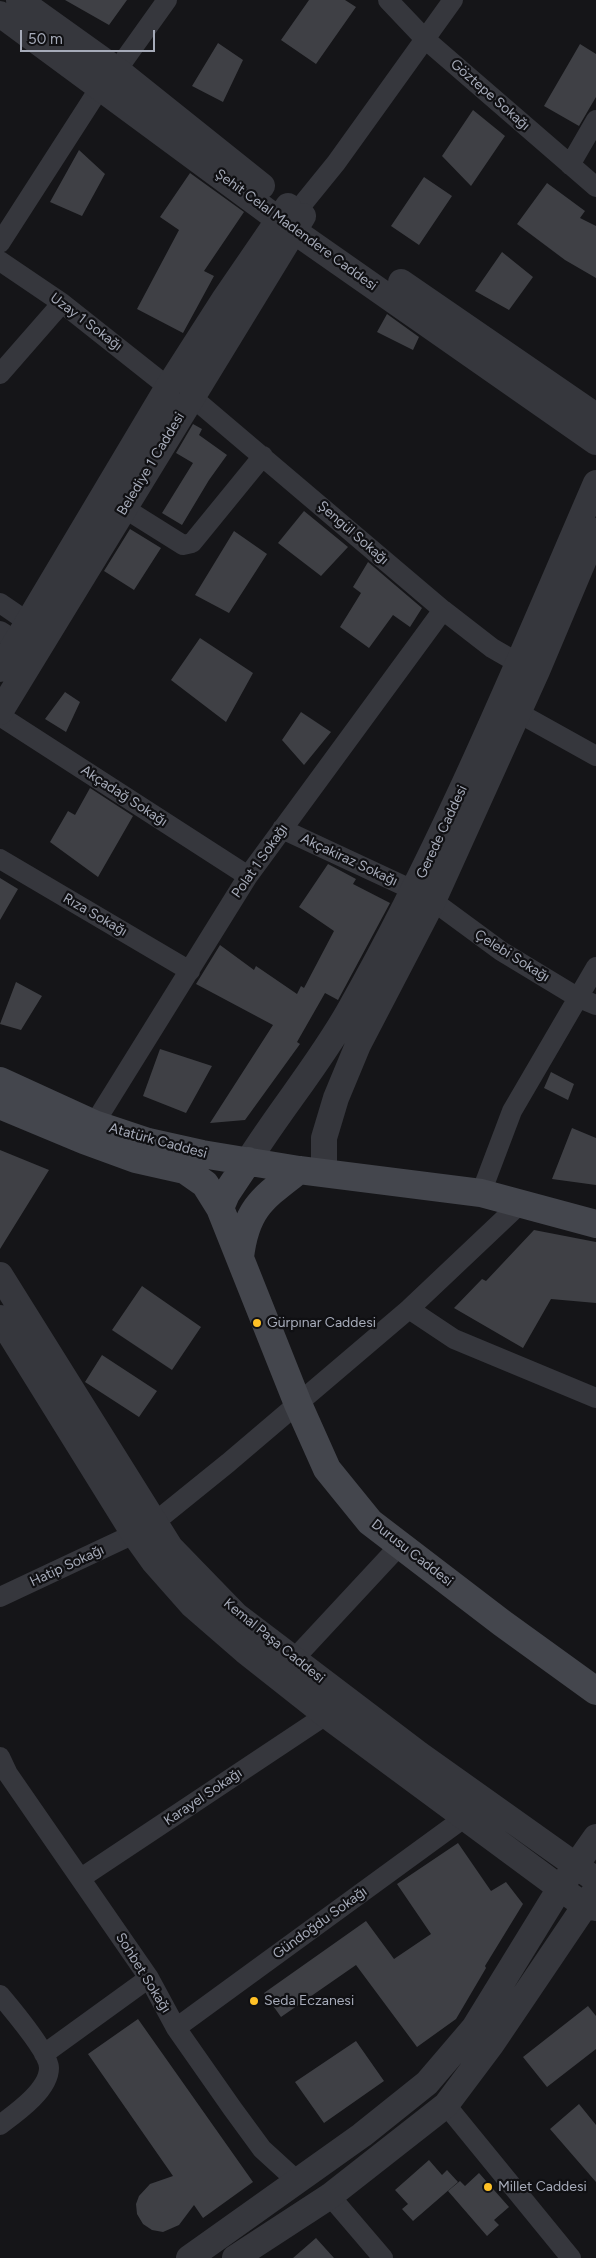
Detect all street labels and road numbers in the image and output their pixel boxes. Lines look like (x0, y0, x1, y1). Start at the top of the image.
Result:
street label: Göztepe Sokağı (447, 56, 533, 134)
street label: Şehit Celal Madendere Caddesi (212, 166, 380, 294)
street label: Uzay 1 Sokağı (47, 289, 125, 355)
street label: Belediye 1 Caddesi (114, 410, 188, 518)
street label: Şengül Sokağı (314, 498, 392, 568)
street label: Akçadağ Sokağı (78, 762, 170, 830)
street label: Gerede Caddesi (413, 783, 471, 881)
street label: Polat 1 Sokağı (228, 821, 292, 901)
street label: Akçakiraz Sokağı (298, 830, 400, 890)
street label: Rıza Sokağı (60, 890, 130, 940)
street label: Çelebi Sokağı (471, 926, 553, 986)
street label: Atatürk Caddesi (107, 1120, 209, 1162)
street label: Durusu Caddesi (368, 1516, 456, 1590)
street label: Hatip Sokağı (27, 1542, 107, 1590)
street label: Kemal Paşa Caddesi (220, 1595, 328, 1687)
street label: Karayel Sokağı (161, 1765, 245, 1829)
street label: Gündoğdu Sokağı (270, 1883, 370, 1963)
street label: Sohbet Sokağı (112, 1930, 174, 2016)

